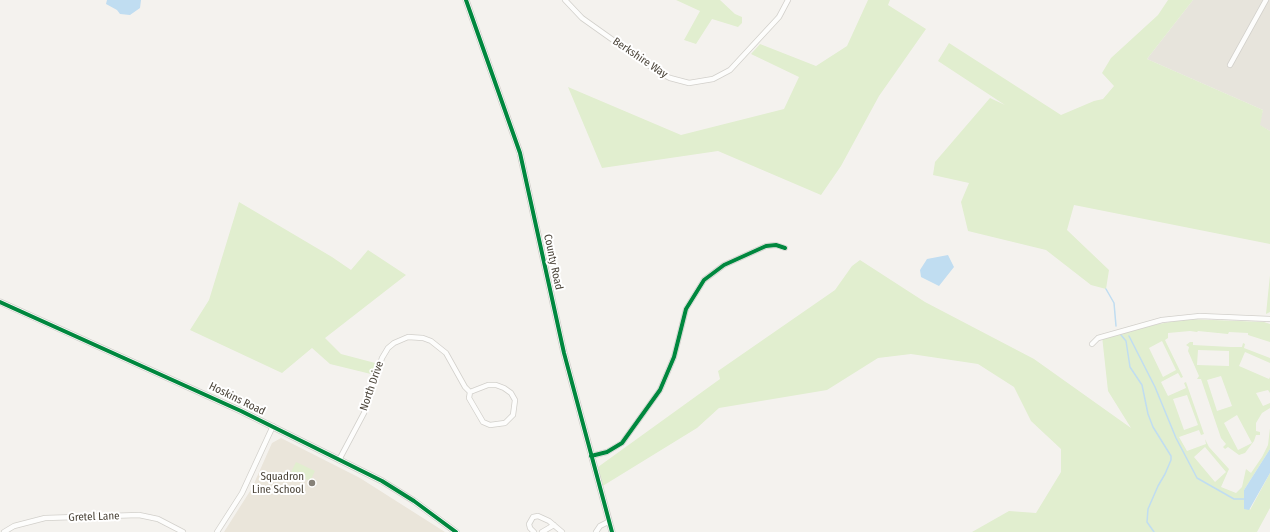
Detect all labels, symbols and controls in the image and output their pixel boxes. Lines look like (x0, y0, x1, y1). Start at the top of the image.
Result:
street label: Berkshire Way (610, 35, 670, 81)
street label: County Road (541, 233, 565, 291)
street label: North Drive (357, 359, 387, 413)
street label: Hoskins Road (207, 380, 267, 418)
place label: Squadron Line School (252, 470, 304, 496)
marker: Squadron Line School (307, 478, 317, 488)
street label: Gretel Lane (68, 510, 120, 524)

